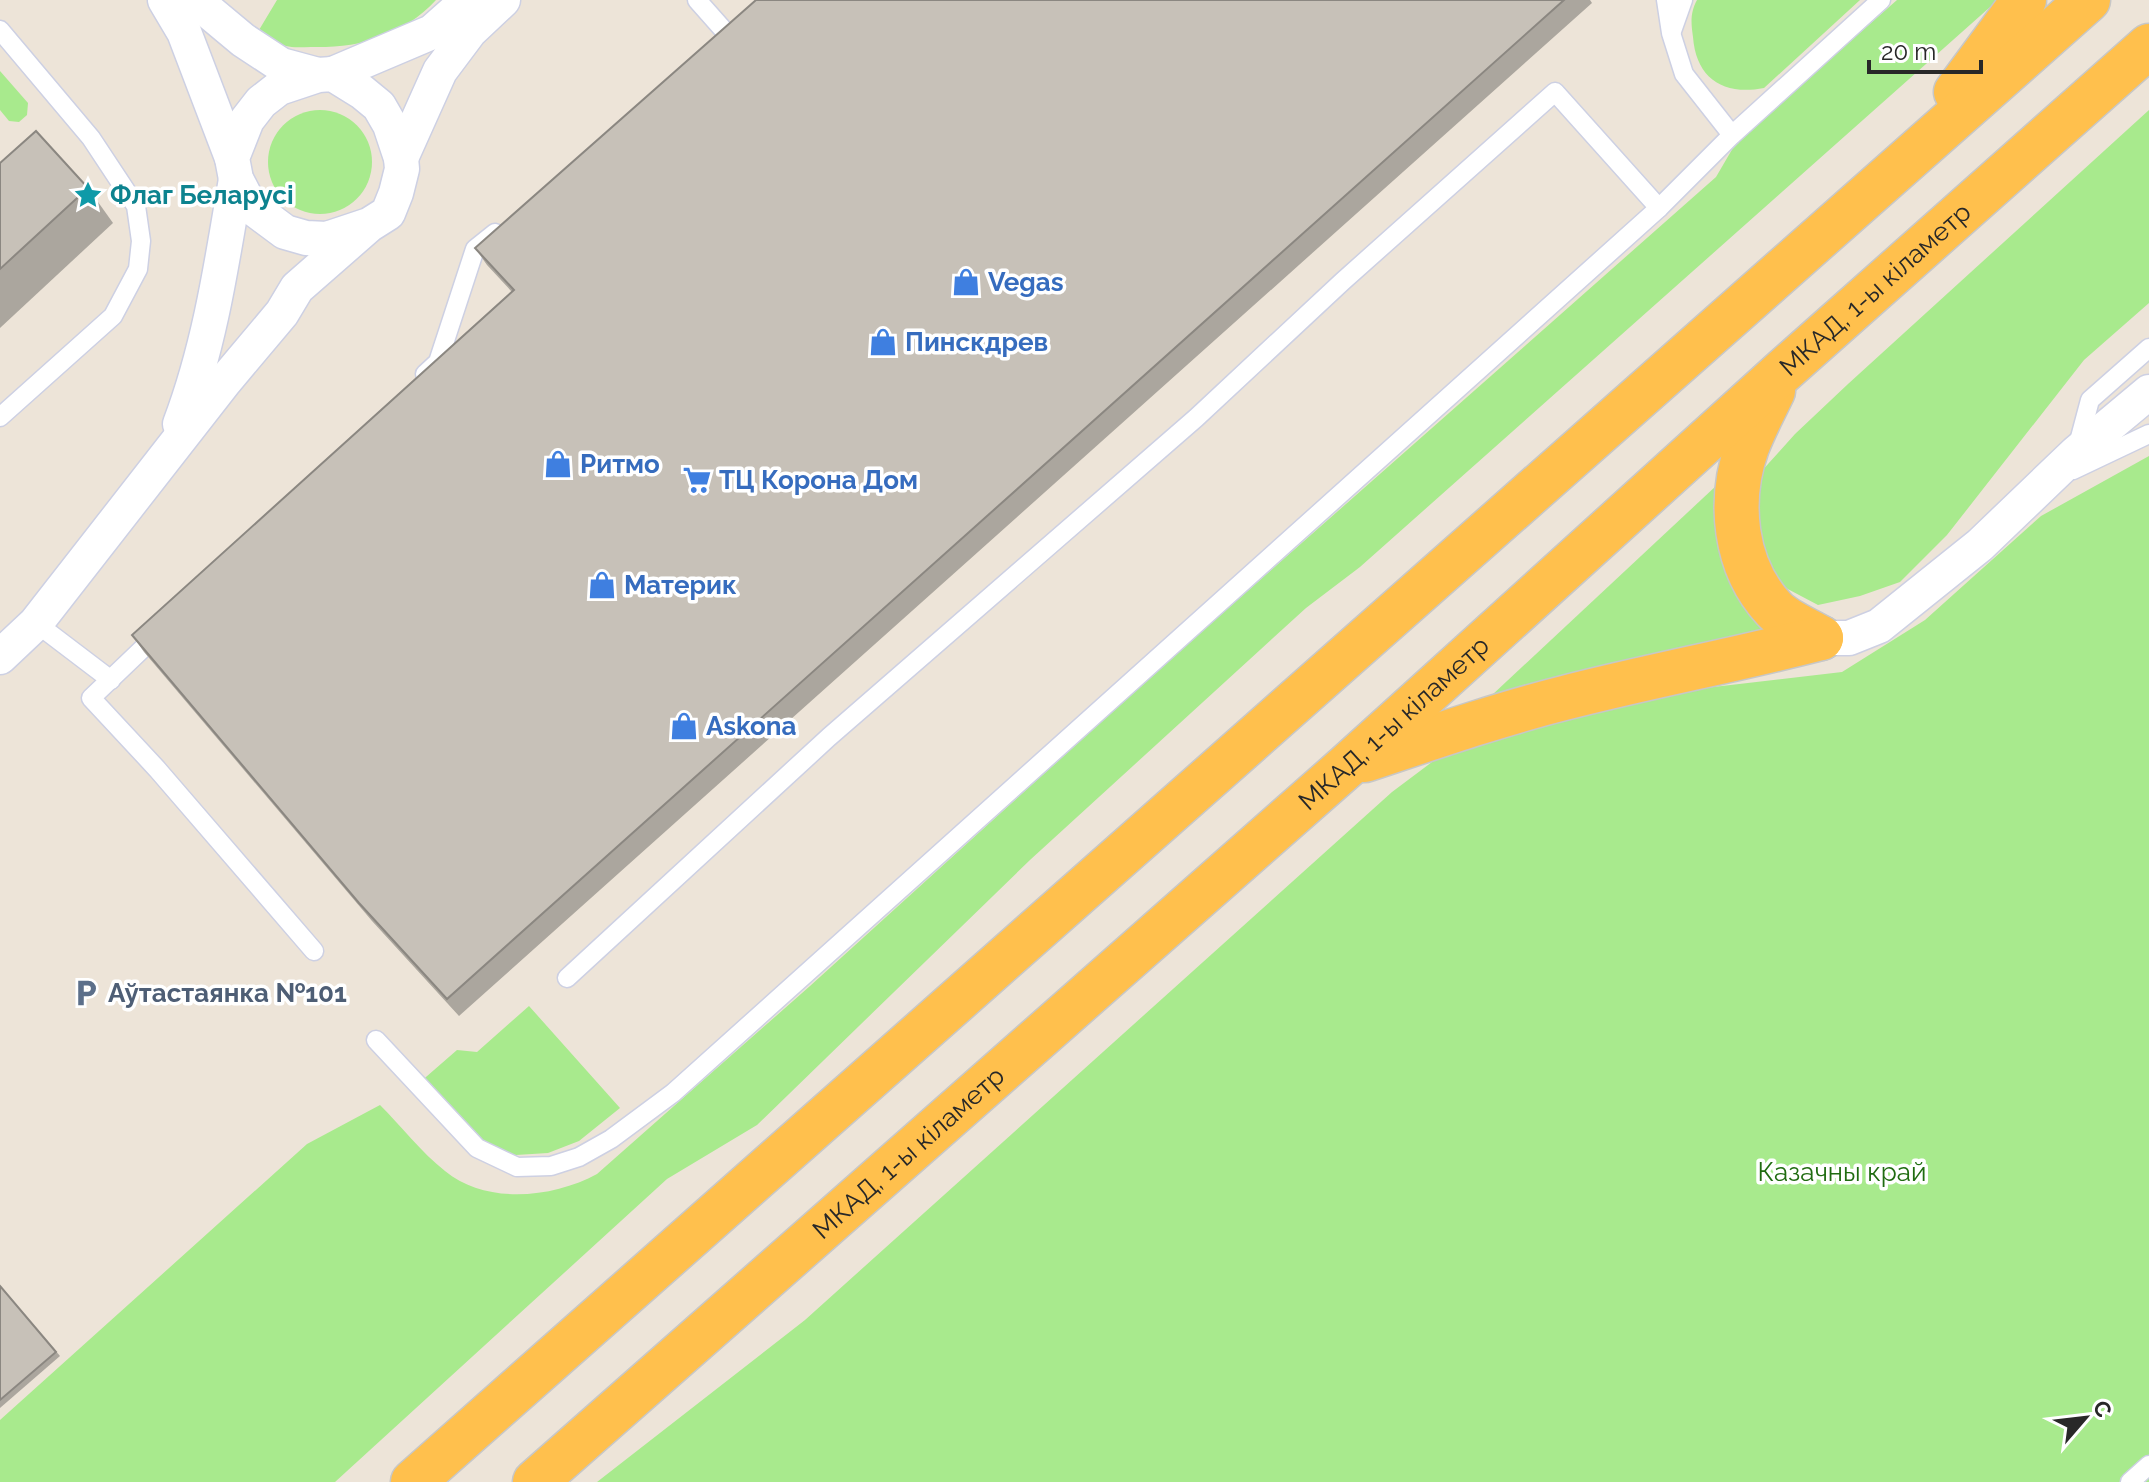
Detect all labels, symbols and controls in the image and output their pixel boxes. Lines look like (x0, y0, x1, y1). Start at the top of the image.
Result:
scale bar (1869, 24, 1981, 74)
text: 20 m (1881, 37, 1936, 66)
place icon: Флаг Беларусі (73, 180, 103, 210)
place label: Флаг Беларусі (110, 180, 294, 210)
street label: МКАД, 1-ы кіламетр (1773, 197, 1977, 382)
shop icon: Vegas (951, 267, 981, 297)
place label: Vegas (988, 267, 1064, 297)
shop icon: Пинскдрев (868, 327, 898, 357)
place label: Пинскдрев (905, 327, 1048, 357)
shop icon: Ритмо (543, 449, 573, 479)
place label: Ритмо (580, 449, 660, 479)
supermarket icon: ТЦ Корона Дом (682, 465, 712, 495)
place label: ТЦ Корона Дом (719, 465, 918, 495)
shop icon: Материк (587, 570, 617, 600)
place label: Материк (624, 570, 737, 600)
street label: МКАД, 1-ы кіламетр (1293, 630, 1495, 816)
shop icon: Askona (669, 711, 699, 741)
place label: Askona (706, 711, 796, 741)
parking icon: Аўтастаянка №101 (71, 978, 101, 1008)
place label: Аўтастаянка №101 (108, 978, 347, 1008)
street label: МКАД, 1-ы кіламетр (807, 1060, 1010, 1245)
park label: Казачны край (1758, 1157, 1926, 1187)
north arrow (2045, 1378, 2125, 1458)
text: С (2088, 1396, 2118, 1421)

